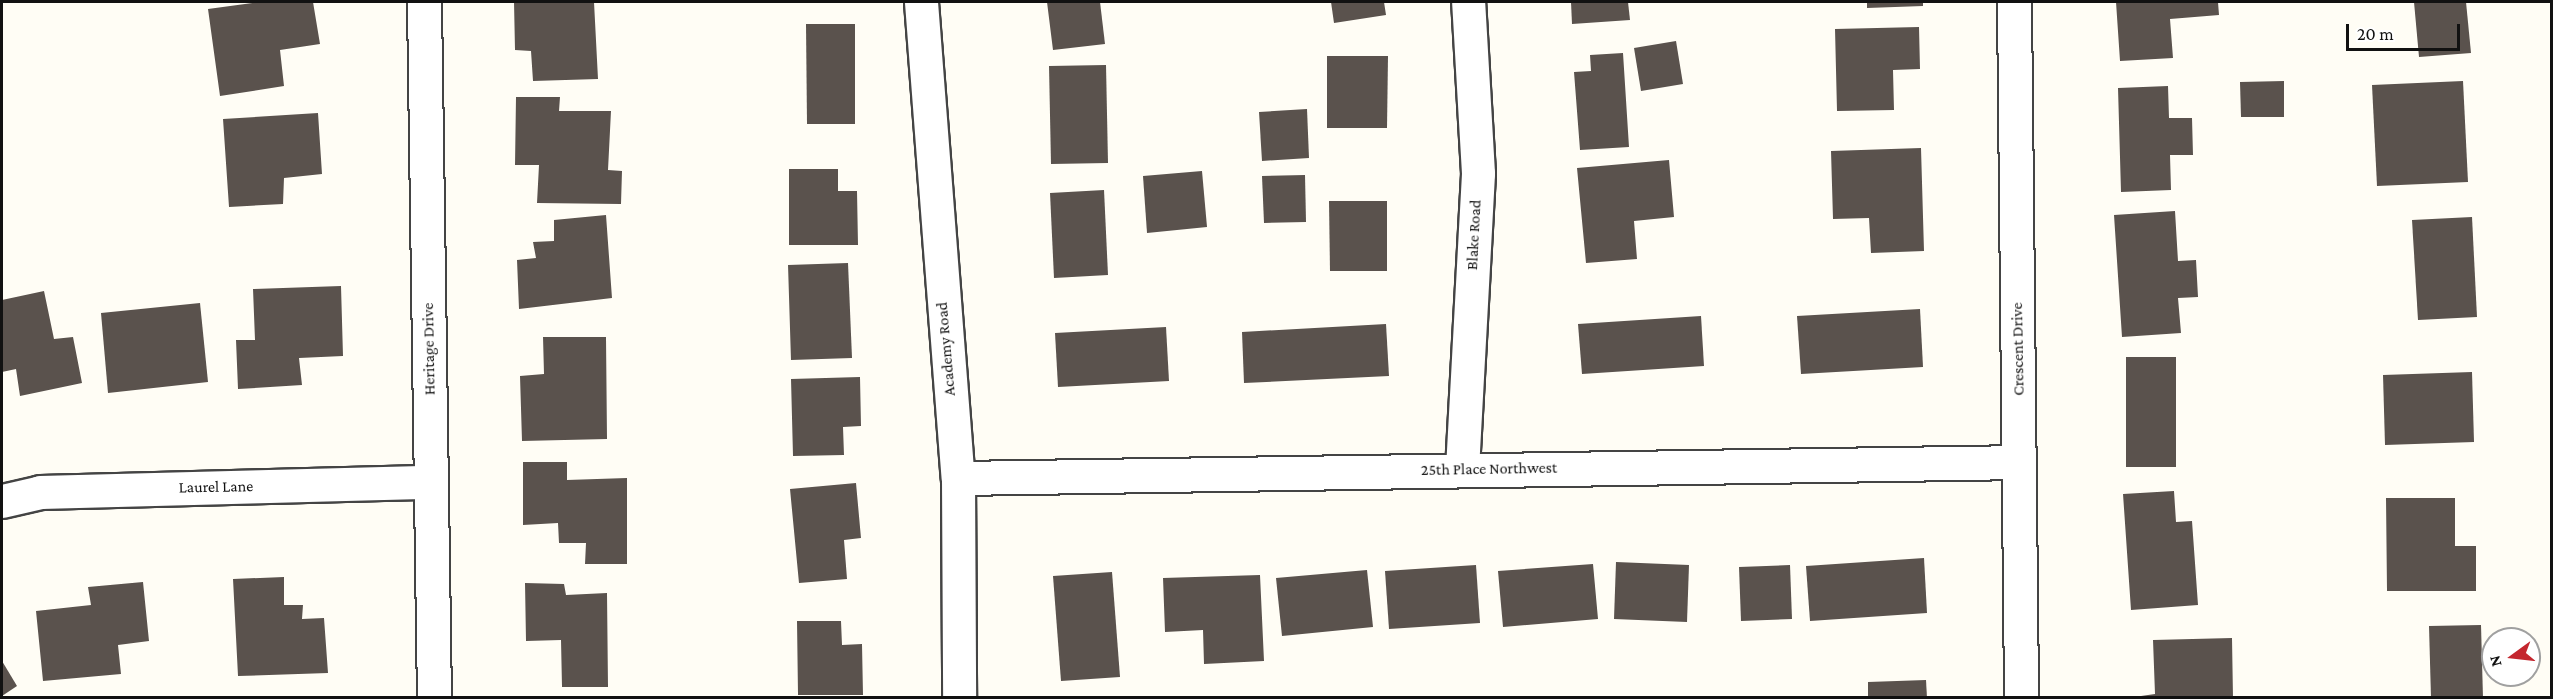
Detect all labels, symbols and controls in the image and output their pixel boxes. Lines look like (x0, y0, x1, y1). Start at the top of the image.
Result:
scale bar (2349, 12, 2463, 50)
text: 20 m (2357, 24, 2394, 44)
street label: Blake Road (1463, 199, 1485, 271)
street label: Academy Road (932, 301, 960, 397)
street label: Crescent Drive (2008, 302, 2028, 396)
street label: Heritage Drive (419, 303, 439, 395)
street label: 25th Place Northwest (1421, 458, 1557, 480)
street label: Laurel Lane (179, 477, 253, 497)
north arrow (2481, 627, 2541, 687)
text: N (2485, 654, 2505, 669)

